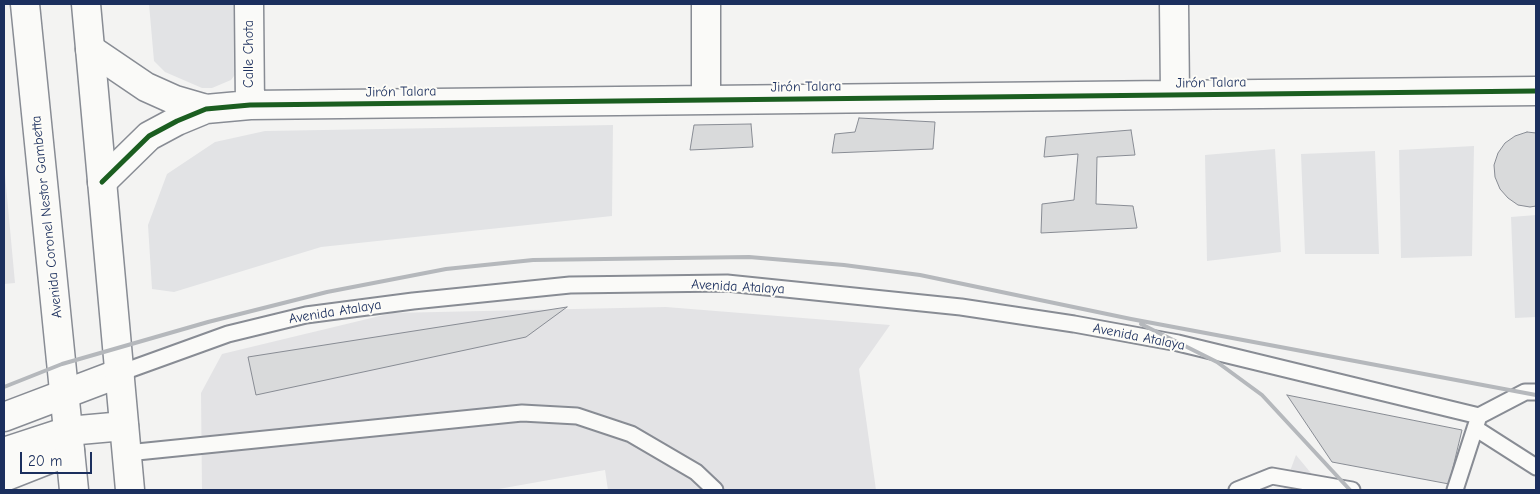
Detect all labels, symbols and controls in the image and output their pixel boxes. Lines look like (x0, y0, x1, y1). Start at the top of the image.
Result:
street label: Calle Chota (241, 20, 257, 88)
street label: Jirón Talara (1176, 74, 1246, 92)
street label: Jirón Talara (771, 78, 841, 96)
street label: Jirón Talara (366, 83, 436, 101)
street label: Avenida Coronel Nestor Gambetta (28, 115, 66, 319)
street label: Avenida Atalaya (691, 276, 785, 298)
street label: Avenida Atalaya (288, 296, 382, 328)
street label: Avenida Atalaya (1092, 320, 1186, 354)
scale bar (22, 442, 95, 474)
text: 20 m (28, 452, 62, 470)

